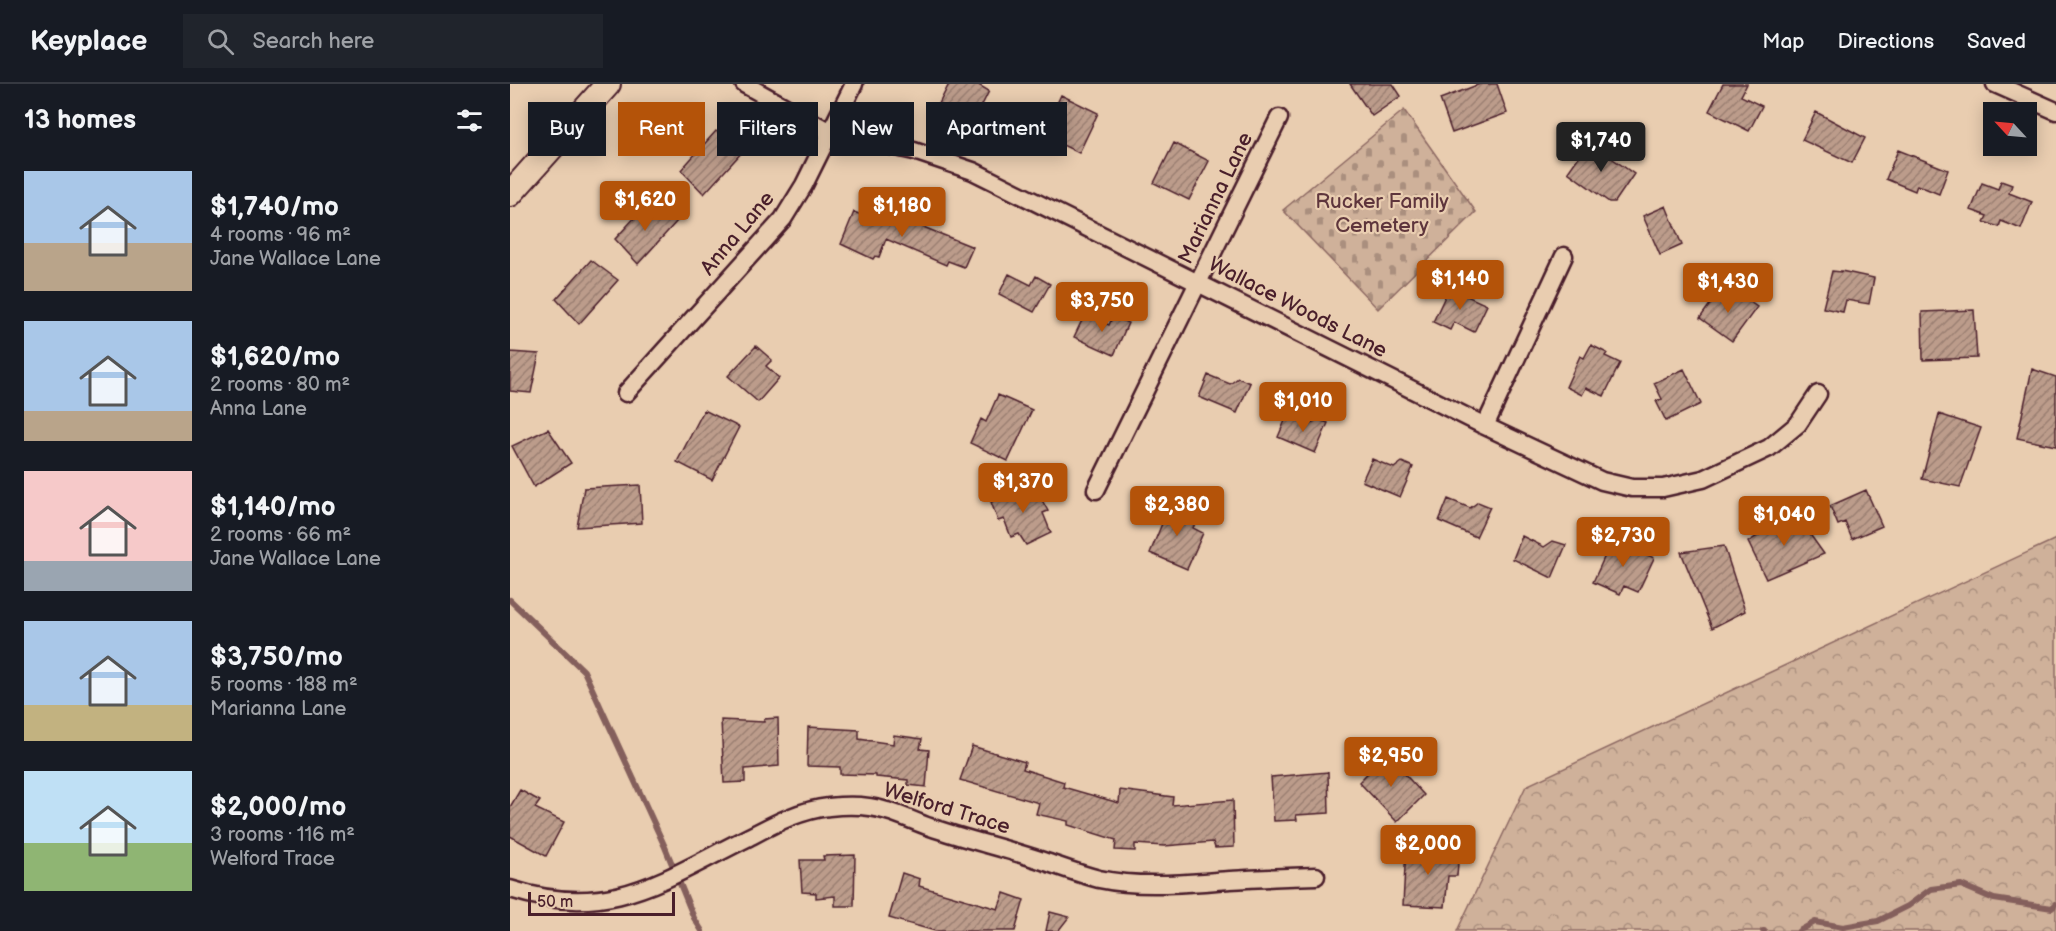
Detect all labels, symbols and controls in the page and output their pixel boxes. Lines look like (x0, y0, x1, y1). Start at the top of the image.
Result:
search box (183, 14, 603, 68)
text: Keyplace (30, 25, 147, 58)
icon: search (204, 25, 237, 58)
text: Search here (252, 28, 374, 55)
text: Map (1762, 29, 1805, 54)
text: Directions (1838, 29, 1934, 54)
text: Saved (1967, 29, 2026, 54)
chip: Buy (528, 102, 606, 156)
chip: Rent (618, 102, 705, 156)
chip: Filters (717, 102, 818, 156)
chip: New (830, 102, 914, 156)
chip: Apartment (926, 102, 1067, 156)
north arrow (1983, 102, 2037, 156)
map controls (1983, 102, 2037, 156)
icon: filters (453, 104, 486, 137)
text: 13 homes (24, 105, 136, 136)
pin: $1,740 (1552, 122, 1650, 173)
street label: Marianna Lane (1173, 128, 1258, 268)
text: $1,740 (1570, 129, 1632, 153)
pin: $1,620 (596, 181, 694, 232)
street label: Anna Lane (695, 186, 780, 280)
pin: $1,180 (853, 187, 951, 238)
text: $1,620 (614, 188, 676, 212)
park label: Rucker Family Cemetery (1315, 189, 1449, 238)
text: $1,740/mo (210, 192, 339, 223)
text: $1,180 (873, 194, 931, 218)
icon: home (72, 195, 144, 267)
text: 4 rooms · 96 m² (210, 223, 351, 247)
text: Jane Wallace Lane (210, 247, 381, 271)
street label: Wallace Woods Lane (1204, 252, 1391, 363)
pin: $1,140 (1411, 260, 1509, 311)
pin: $1,430 (1679, 263, 1777, 314)
text: $1,140 (1431, 267, 1489, 291)
text: $1,430 (1697, 270, 1759, 294)
pin: $3,750 (1053, 282, 1151, 333)
text: $3,750 (1070, 289, 1134, 313)
text: $1,620/mo (210, 342, 340, 373)
icon: home (72, 345, 144, 417)
text: 2 rooms · 80 m² (210, 373, 350, 397)
pin: $1,010 (1254, 382, 1352, 433)
text: $1,010 (1273, 389, 1333, 413)
text: Anna Lane (210, 397, 307, 421)
pin: $1,370 (974, 463, 1072, 514)
text: $1,370 (992, 470, 1054, 494)
pin: $2,380 (1128, 486, 1226, 537)
text: $1,140/mo (210, 492, 335, 523)
text: $2,380 (1144, 493, 1210, 517)
icon: home (72, 495, 144, 567)
pin: $1,040 (1735, 496, 1833, 547)
text: $1,040 (1753, 503, 1815, 527)
pin: $2,730 (1574, 517, 1672, 568)
text: 2 rooms · 66 m² (210, 523, 351, 547)
text: $2,730 (1591, 524, 1655, 548)
text: Jane Wallace Lane (210, 547, 381, 571)
text: $3,750/mo (210, 642, 343, 673)
icon: home (72, 645, 144, 717)
text: 5 rooms · 188 m² (210, 673, 358, 697)
text: Marianna Lane (210, 697, 346, 721)
pin: $2,950 (1342, 737, 1440, 788)
text: $2,950 (1358, 744, 1424, 768)
street label: Welford Trace (880, 777, 1013, 840)
text: $2,000/mo (210, 792, 346, 823)
icon: home (72, 795, 144, 867)
text: 3 rooms · 116 m² (210, 823, 355, 847)
pin: $2,000 (1379, 825, 1477, 876)
text: $2,000 (1395, 832, 1461, 856)
text: Welford Trace (210, 847, 335, 871)
scale bar (528, 889, 675, 916)
text: 50 m (537, 893, 573, 912)

